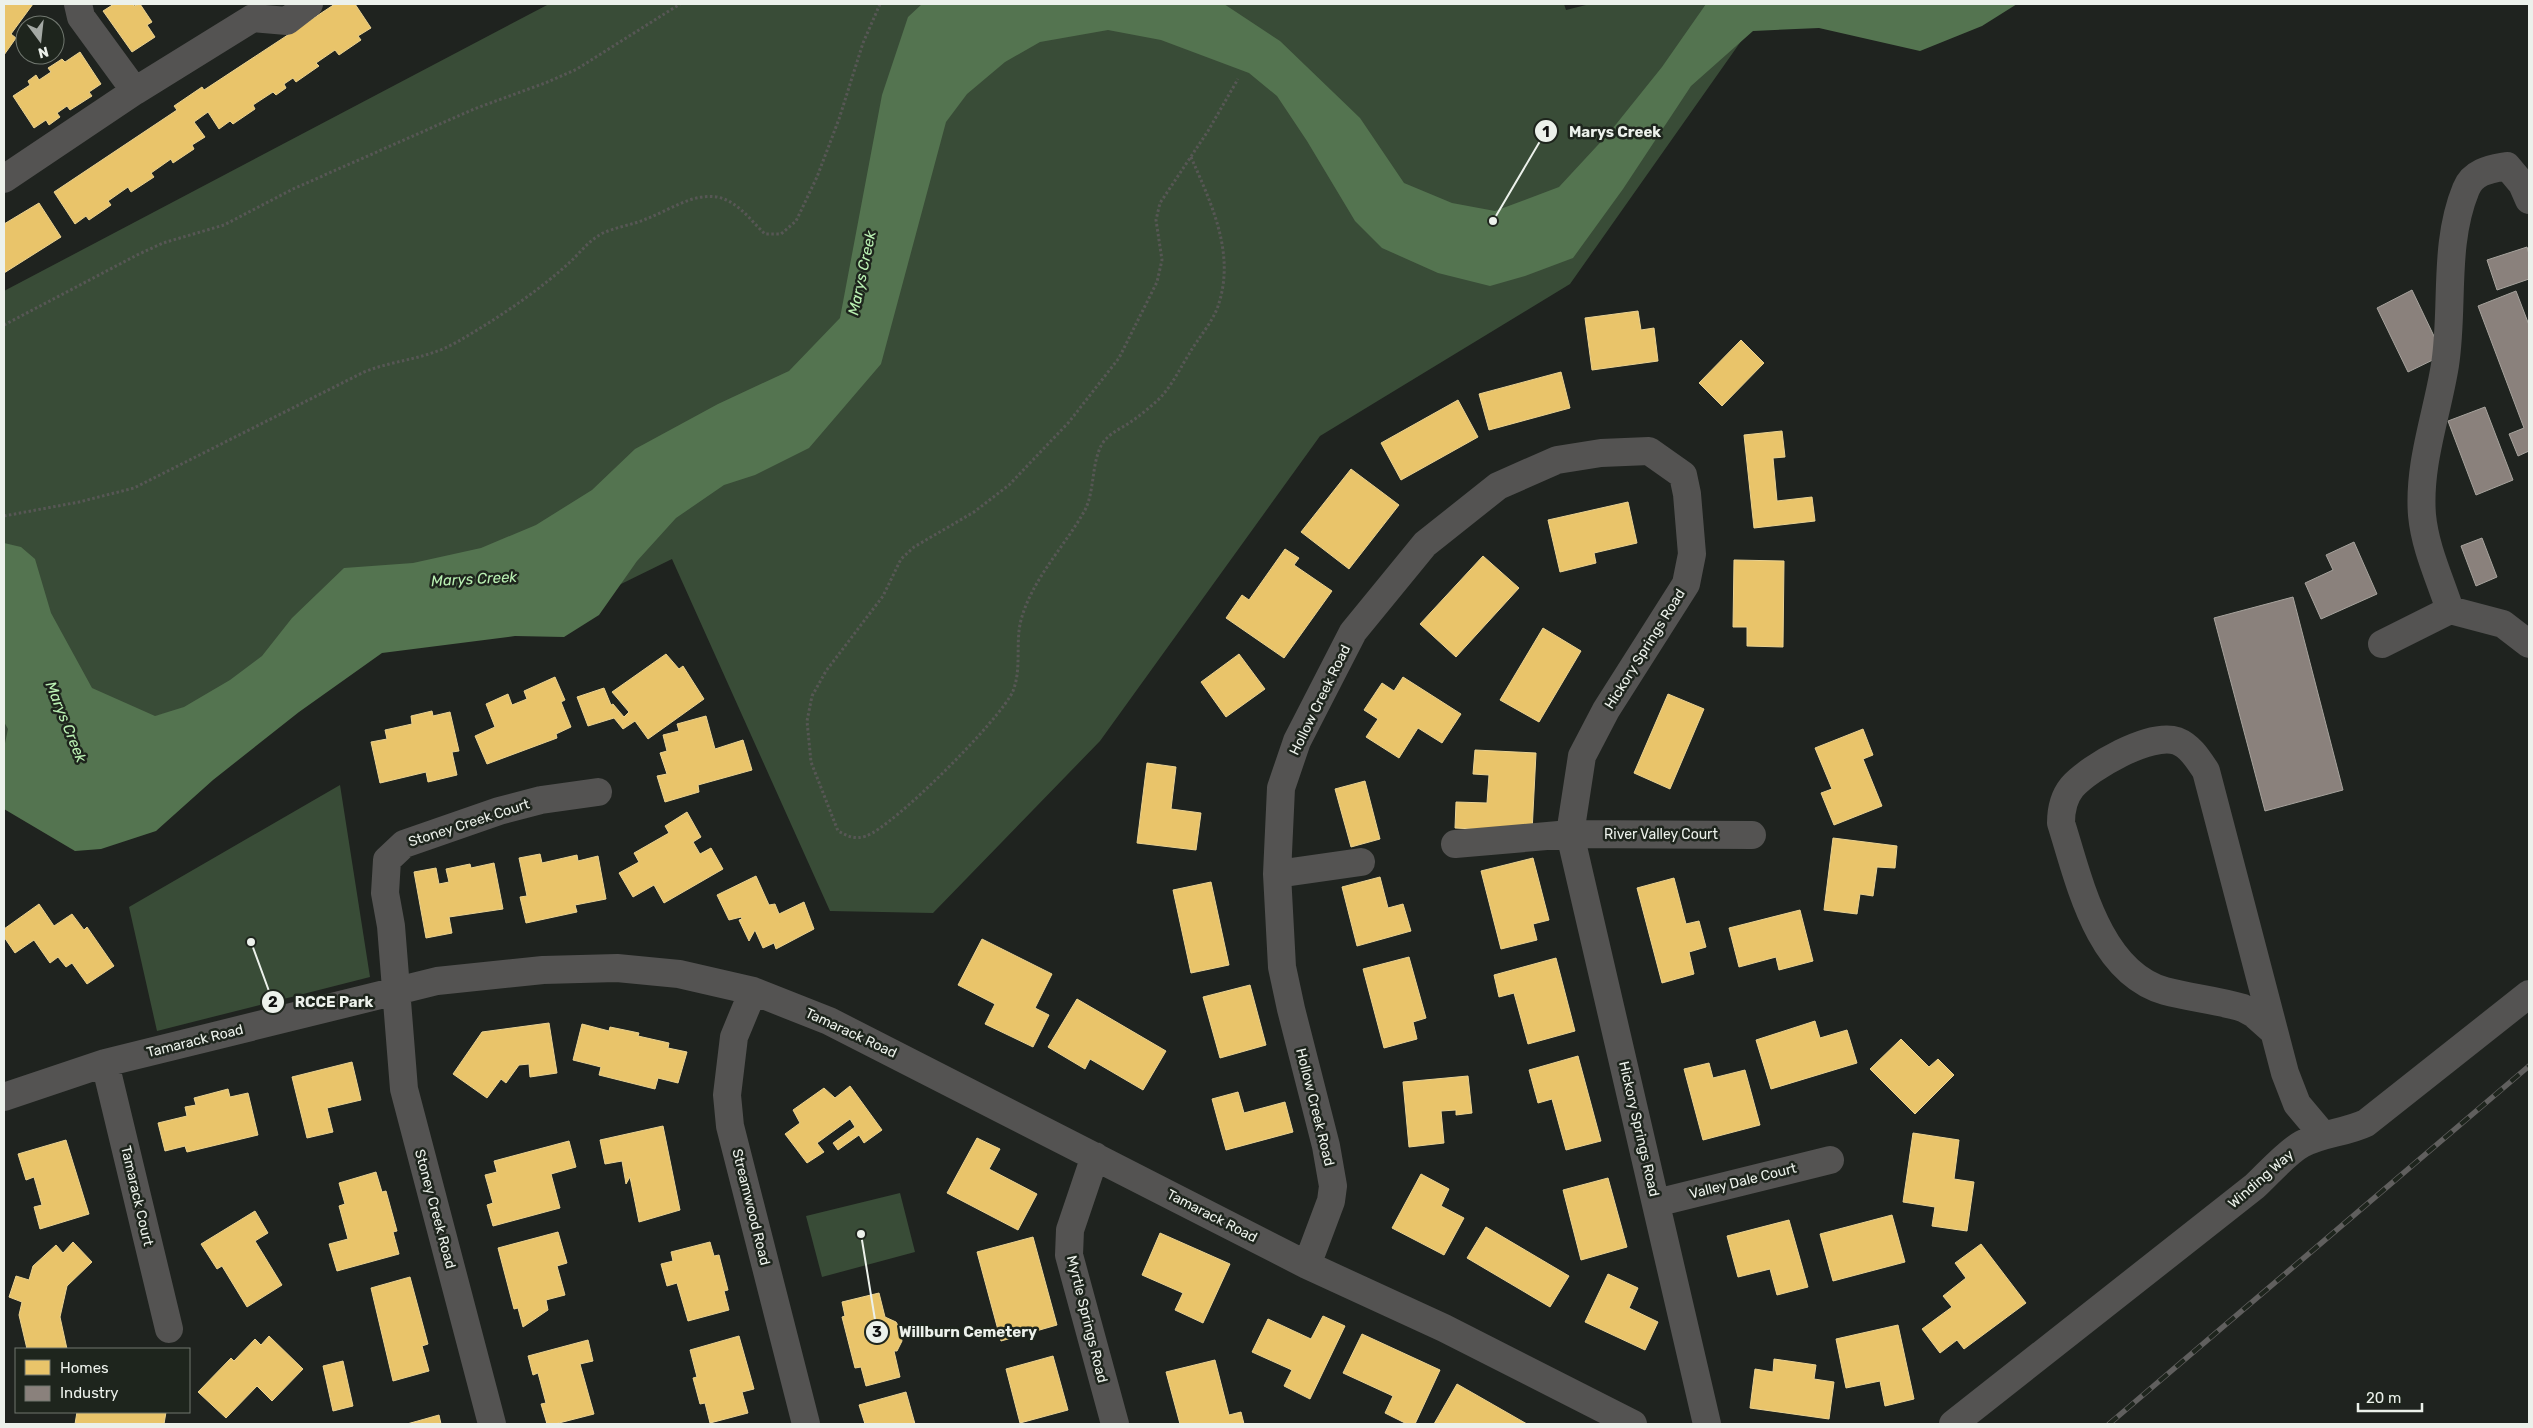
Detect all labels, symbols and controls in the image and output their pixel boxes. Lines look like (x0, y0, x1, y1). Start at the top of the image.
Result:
north arrow (15, 15, 65, 65)
text: N (36, 43, 50, 62)
callout: Marys Creek (1534, 116, 1671, 146)
text: 1 (1542, 123, 1550, 141)
text: Marys Creek (1569, 123, 1661, 141)
water label: Marys Creek (844, 229, 880, 317)
water label: Marys Creek (431, 568, 518, 590)
street label: Hickory Springs Road (1601, 586, 1689, 712)
street label: Hollow Creek Road (1286, 642, 1354, 758)
water label: Marys Creek (42, 679, 91, 765)
street label: Stoney Creek Court (406, 795, 532, 851)
street label: River Valley Court (1604, 826, 1718, 843)
callout: RCCE Park (260, 987, 384, 1017)
text: 2 (268, 993, 278, 1011)
text: RCCE Park (295, 993, 374, 1011)
street label: Tamarack Road (803, 1004, 899, 1062)
street label: Tamarack Road (145, 1021, 245, 1061)
street label: Hollow Creek Road (1292, 1046, 1338, 1168)
street label: Hickory Springs Road (1615, 1060, 1663, 1198)
street label: Tamarack Court (117, 1144, 157, 1248)
street label: Winding Way (2225, 1146, 2297, 1212)
street label: Stoney Creek Road (411, 1147, 459, 1271)
street label: Streamwood Road (728, 1147, 774, 1267)
street label: Valley Dale Court (1688, 1159, 1799, 1203)
street label: Tamarack Road (1164, 1186, 1260, 1246)
street label: Myrtle Springs Road (1063, 1254, 1111, 1384)
callout: Willburn Cemetery (864, 1317, 1047, 1347)
text: 3 (872, 1323, 882, 1341)
text: Willburn Cemetery (899, 1323, 1037, 1341)
legend (15, 1348, 190, 1413)
text: Homes (60, 1359, 109, 1377)
scale bar (2358, 1380, 2422, 1412)
text: Industry (60, 1384, 119, 1402)
text: 20 m (2366, 1389, 2401, 1407)

